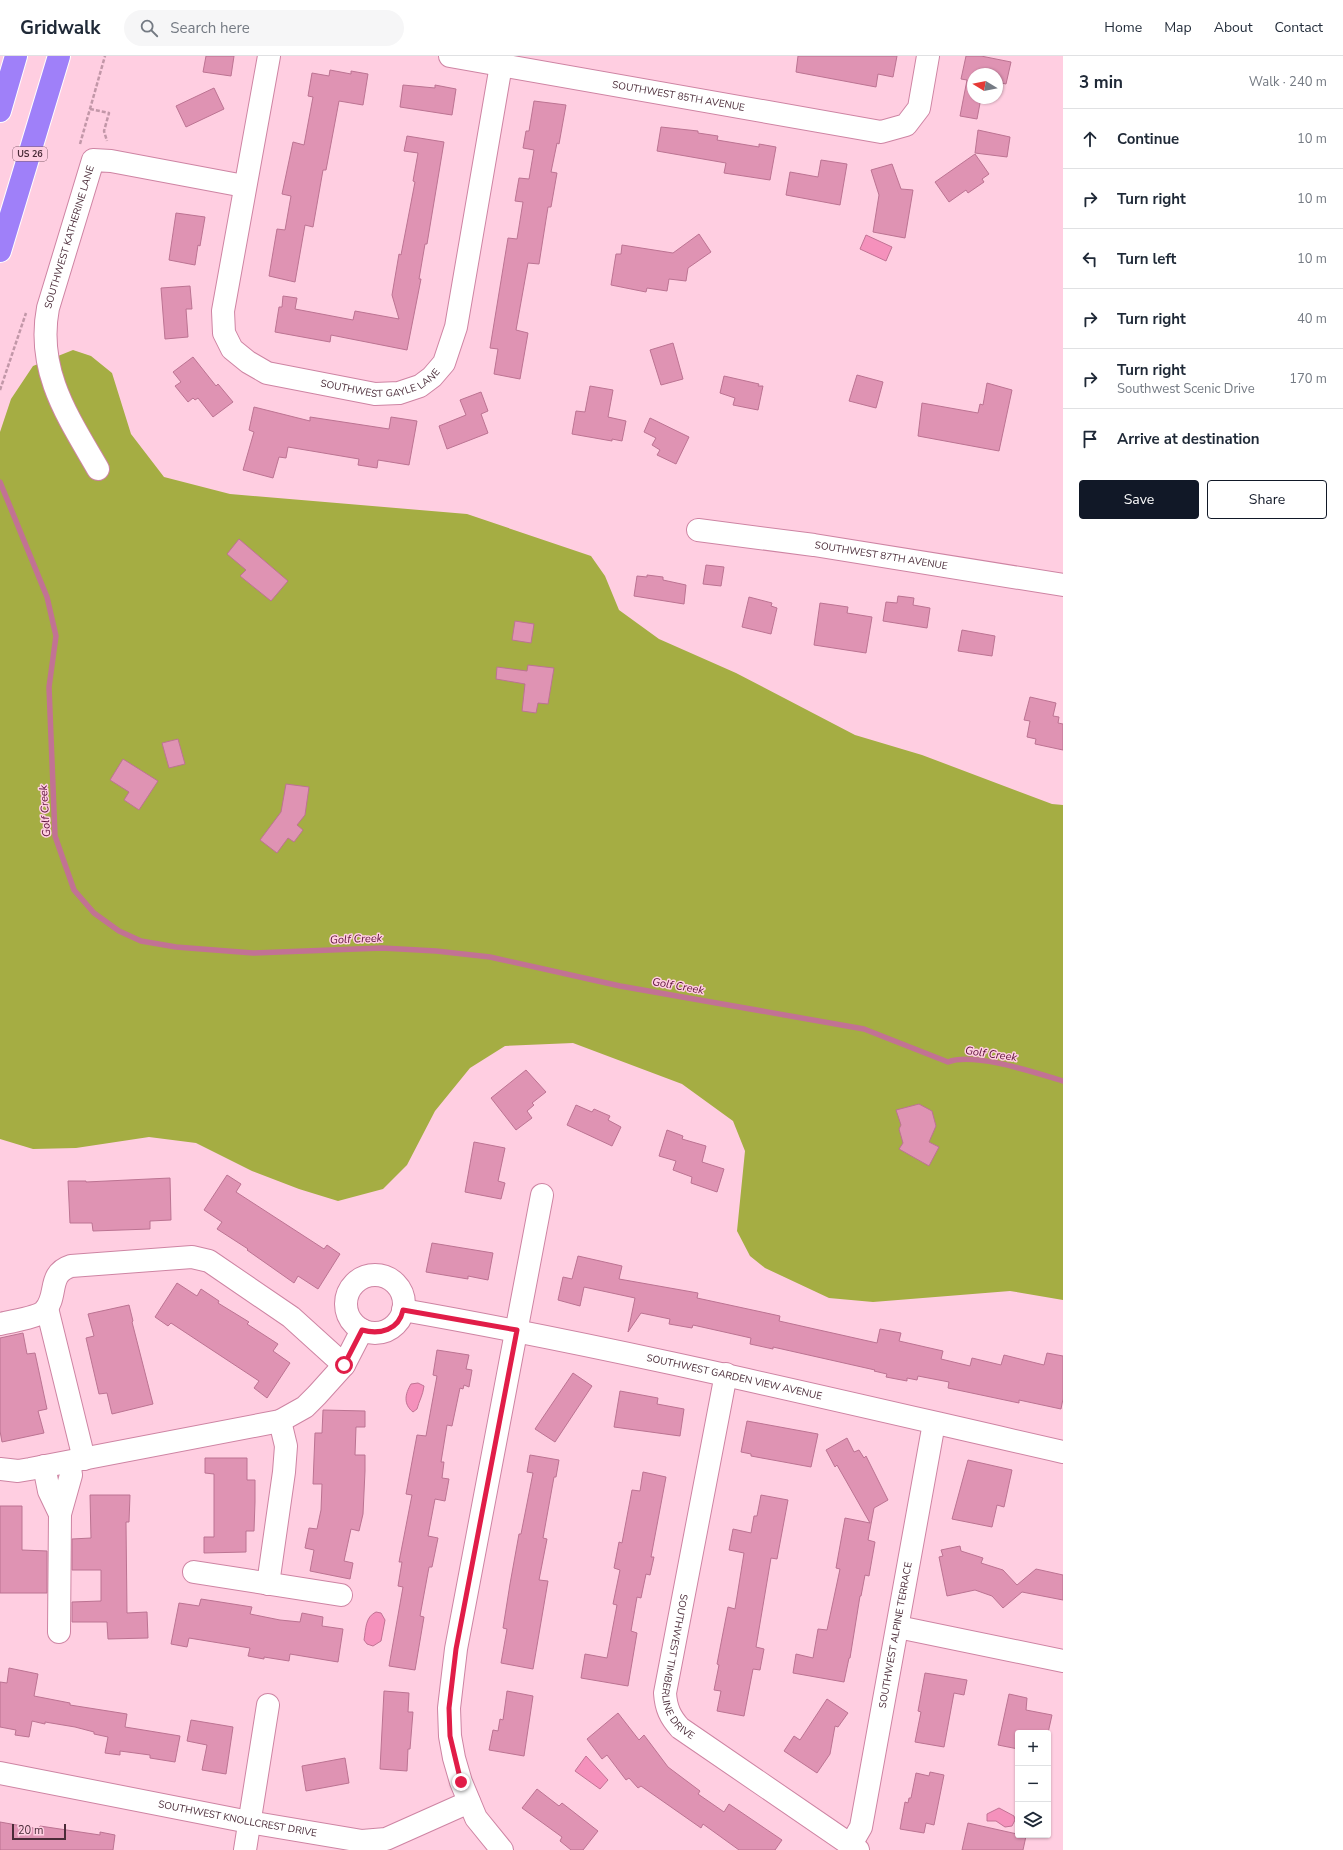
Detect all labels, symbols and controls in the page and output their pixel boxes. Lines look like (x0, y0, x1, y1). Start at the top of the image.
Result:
search box (124, 10, 404, 46)
text: Gridwalk (20, 15, 100, 41)
icon: search (138, 17, 160, 39)
text: Search here (170, 18, 250, 38)
text: Home (1104, 18, 1142, 37)
text: Map (1164, 18, 1192, 37)
text: About (1214, 18, 1253, 37)
text: Contact (1275, 18, 1323, 37)
north arrow (967, 68, 1003, 104)
text: 3 min (1079, 71, 1123, 94)
text: Walk · 240 m (1249, 73, 1327, 91)
street label: SOUTHWEST 85TH AVENUE (611, 78, 746, 115)
icon: ahead (1079, 128, 1101, 150)
text: Continue (1117, 129, 1179, 149)
text: 10 m (1297, 130, 1327, 148)
road number: US 26 (13, 147, 47, 161)
street label: SOUTHWEST KATHERINE LANE (41, 164, 98, 310)
icon: right (1079, 188, 1101, 210)
text: Turn right (1117, 189, 1186, 209)
text: 10 m (1297, 190, 1327, 208)
icon: left (1079, 248, 1101, 270)
text: Turn left (1117, 249, 1176, 269)
text: 10 m (1297, 250, 1327, 268)
icon: right (1079, 308, 1101, 330)
text: Turn right (1117, 309, 1186, 329)
text: 40 m (1297, 310, 1327, 328)
text: Turn right (1117, 360, 1186, 380)
street label: SOUTHWEST GAYLE LANE (319, 365, 443, 401)
icon: right (1079, 368, 1101, 390)
text: 170 m (1289, 370, 1327, 388)
text: Southwest Scenic Drive (1117, 380, 1255, 398)
icon: arrive (1079, 428, 1101, 450)
text: Arrive at destination (1117, 429, 1260, 449)
button: Save (1079, 480, 1199, 519)
button: Share (1207, 480, 1327, 519)
street label: SOUTHWEST 87TH AVENUE (814, 538, 949, 573)
water label: Golf Creek (36, 784, 54, 838)
water label: Golf Creek (330, 931, 383, 947)
water label: Golf Creek (651, 974, 706, 998)
water label: Golf Creek (964, 1043, 1018, 1065)
street label: SOUTHWEST GARDEN VIEW AVENUE (645, 1351, 823, 1404)
route start (335, 1356, 353, 1374)
street label: SOUTHWEST ALPINE TERRACE (876, 1561, 916, 1709)
street label: SOUTHWEST TIMBERLINE DRIVE (680, 1587, 702, 1743)
text: SOUTHWEST TIMBERLINE DRIVE (658, 1593, 697, 1743)
map controls (1015, 1730, 1051, 1838)
button: + (1015, 1730, 1051, 1766)
button: − (1015, 1766, 1051, 1802)
route end (452, 1773, 470, 1791)
street label: SOUTHWEST KNOLLCREST DRIVE (157, 1797, 318, 1840)
button: layers (1015, 1802, 1051, 1838)
scale bar (12, 1822, 66, 1841)
text: 20 m (18, 1823, 43, 1838)

